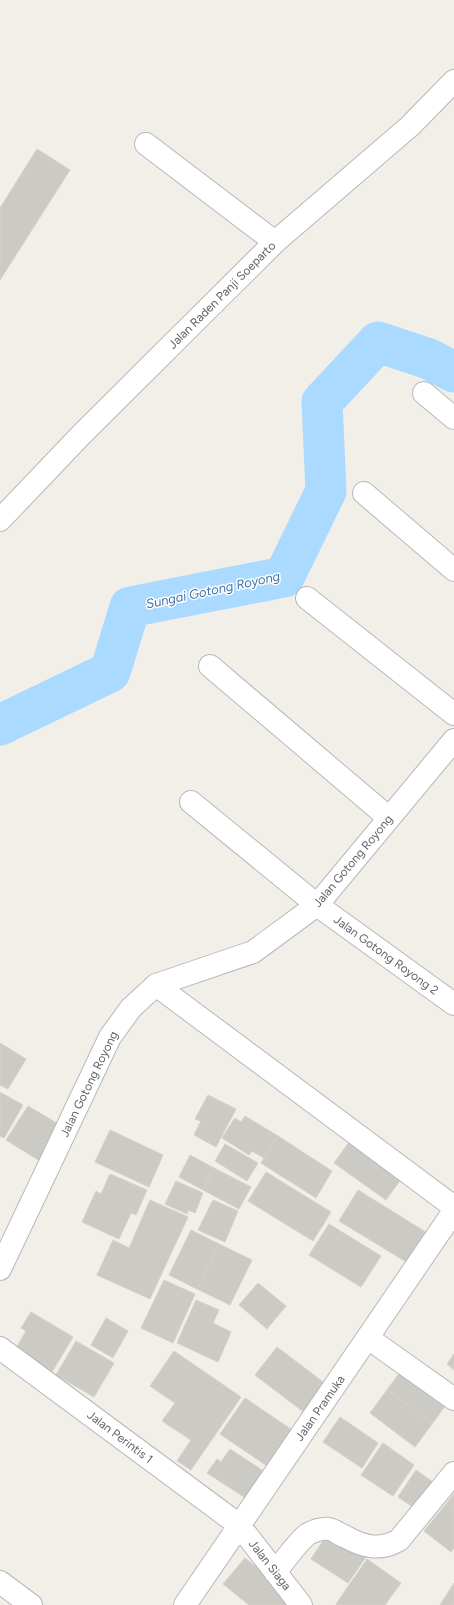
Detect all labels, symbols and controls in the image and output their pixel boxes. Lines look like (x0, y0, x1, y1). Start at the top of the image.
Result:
street label: Jalan Raden Panji Soeparto (165, 238, 279, 352)
water label: Sungai Gotong Royong (145, 568, 282, 612)
street label: Jalan Gotong Royong (310, 812, 396, 910)
street label: Jalan Gotong Royong 2 (331, 912, 441, 998)
street label: Jalan Gotong Royong (57, 1029, 121, 1139)
street label: Jalan Pramuka (292, 1373, 348, 1443)
street label: Jalan Perintis 1 (84, 1408, 156, 1466)
street label: Jalan Siaga (246, 1537, 294, 1593)

